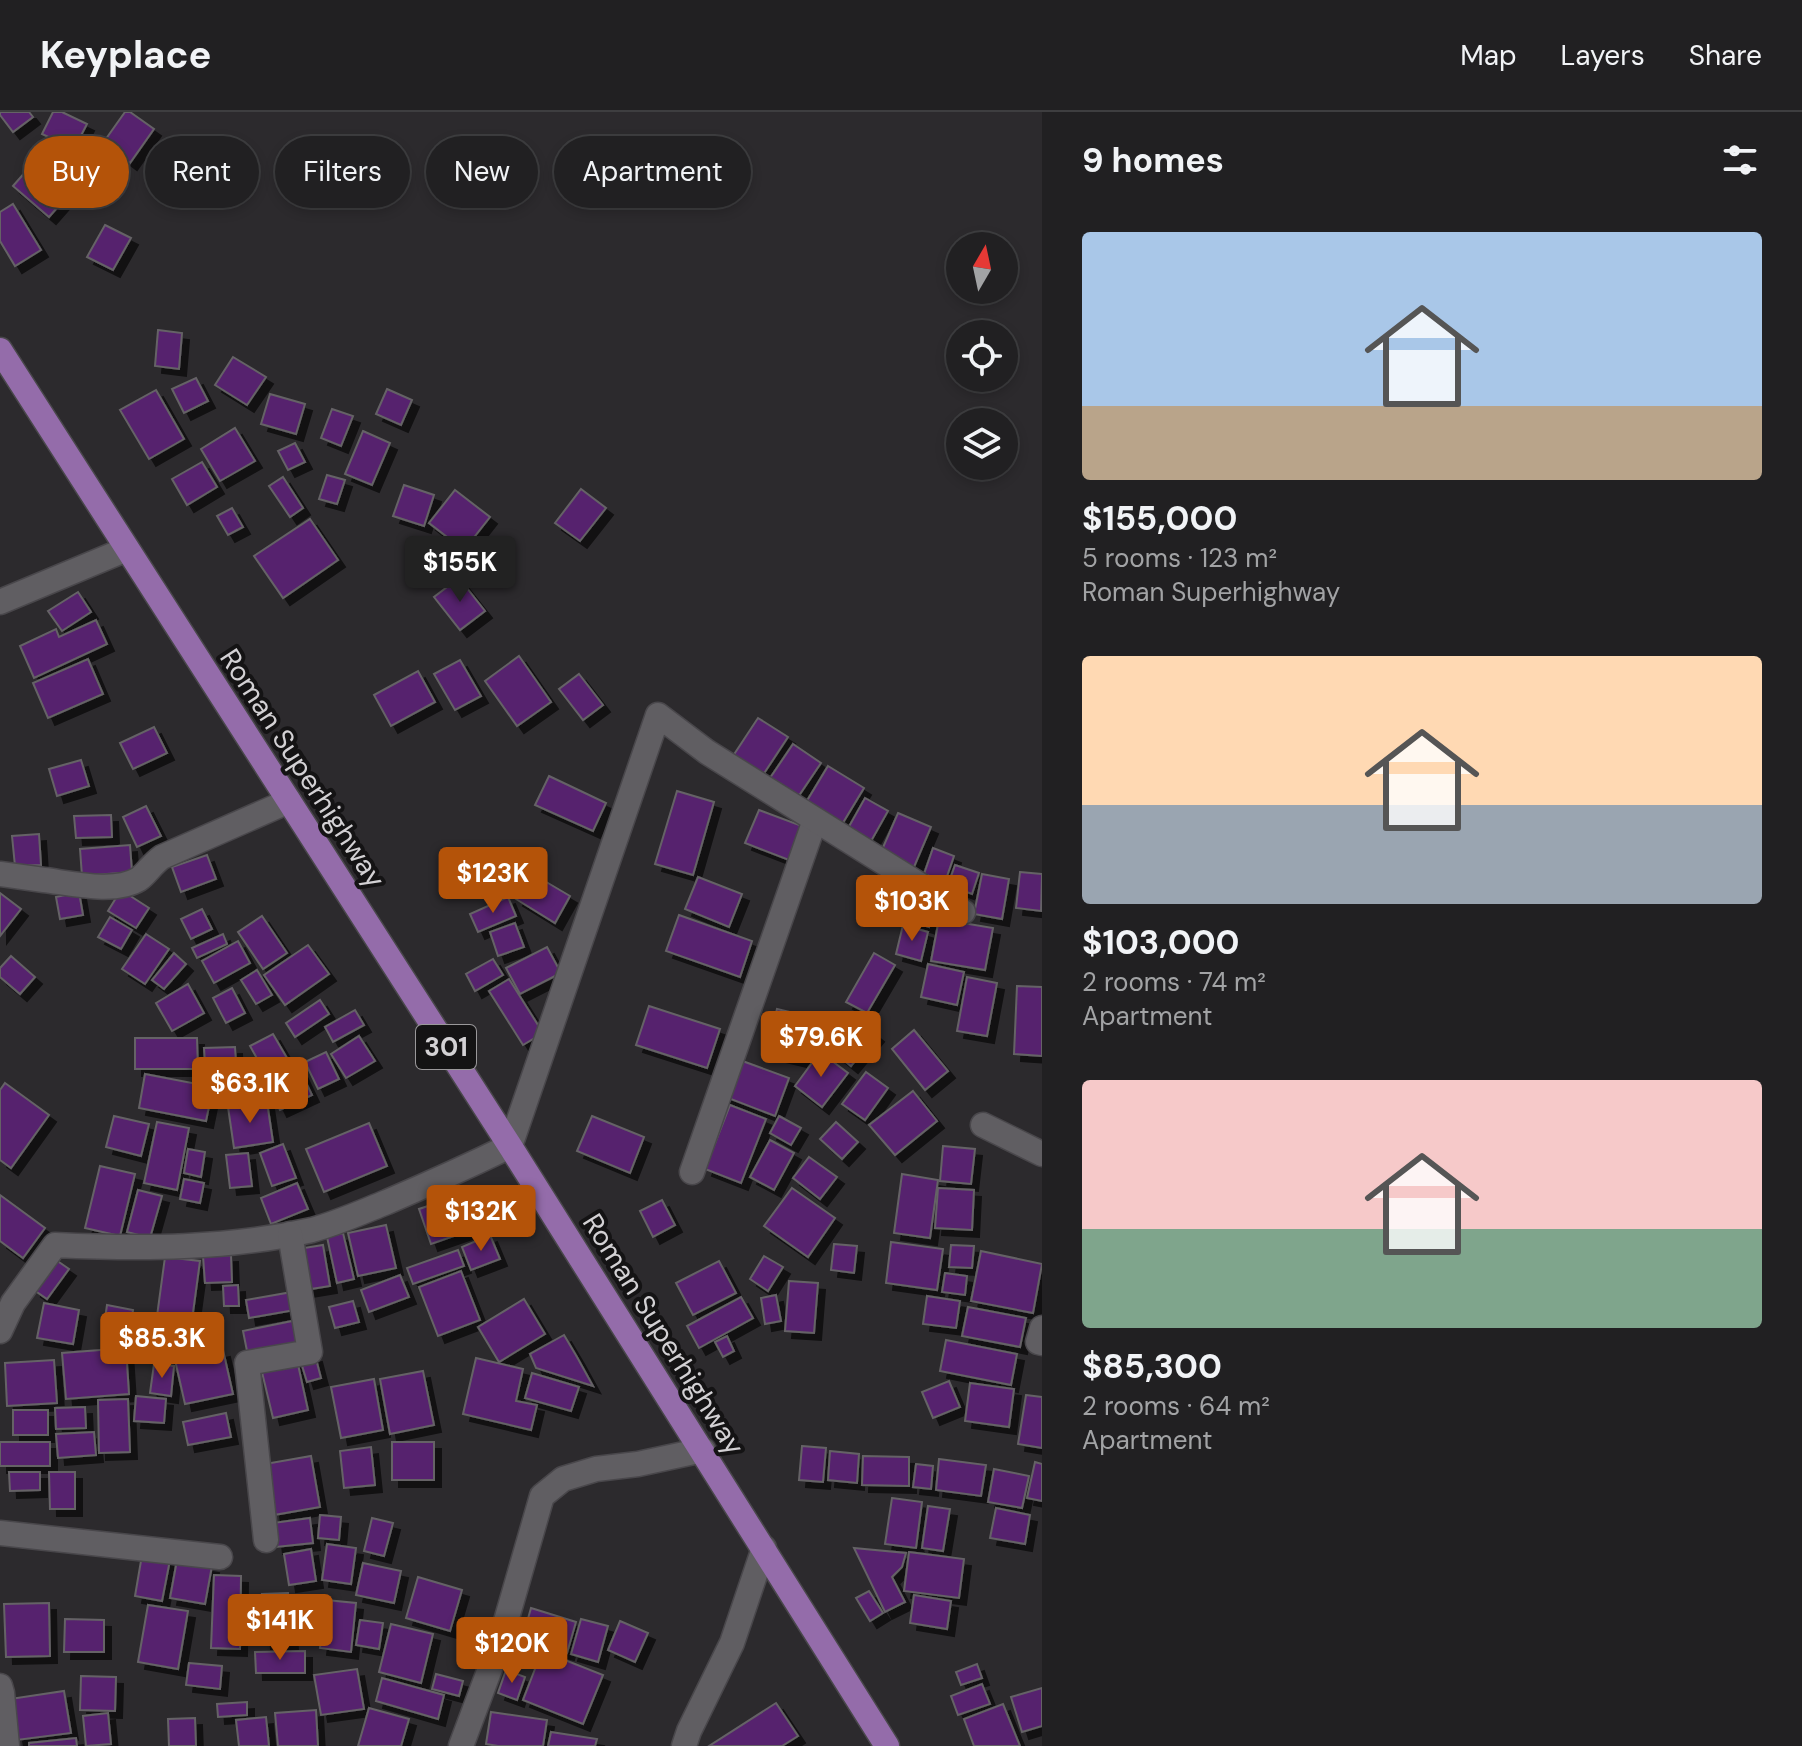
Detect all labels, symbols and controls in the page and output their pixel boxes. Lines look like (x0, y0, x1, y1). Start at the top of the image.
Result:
text: Keyplace (40, 30, 211, 80)
text: Map (1460, 37, 1517, 74)
text: Layers (1561, 37, 1645, 74)
text: Share (1689, 37, 1762, 74)
chip: Buy (24, 136, 129, 208)
chip: Rent (145, 136, 259, 208)
chip: Filters (275, 136, 410, 208)
chip: New (426, 136, 538, 208)
chip: Apartment (554, 136, 751, 208)
text: 9 homes (1082, 138, 1224, 183)
icon: filters (1718, 138, 1762, 182)
north arrow (946, 232, 1018, 304)
map controls (946, 232, 1018, 480)
icon: home (1350, 284, 1494, 428)
button: locate (946, 320, 1018, 392)
button: layers (946, 408, 1018, 480)
text: $155,000 (1082, 496, 1237, 541)
pin: $155K (404, 536, 516, 604)
text: 5 rooms · 123 m² (1082, 541, 1277, 575)
text: $155K (423, 545, 497, 579)
text: Roman Superhighway (1082, 575, 1340, 609)
street label: Roman Superhighway (211, 642, 394, 895)
icon: home (1350, 708, 1494, 852)
pin: $123K (437, 847, 549, 915)
text: $123K (457, 856, 529, 890)
pin: $103K (856, 875, 968, 943)
text: $103K (874, 884, 950, 918)
text: $103,000 (1082, 920, 1240, 965)
text: 2 rooms · 74 m² (1082, 965, 1266, 999)
text: Apartment (1082, 999, 1213, 1033)
pin: $79.6K (756, 1011, 886, 1079)
text: $79.6K (779, 1020, 863, 1054)
road number: 301 (416, 1025, 476, 1069)
pin: $63.1K (185, 1057, 315, 1125)
text: $63.1K (210, 1066, 290, 1100)
icon: home (1350, 1132, 1494, 1276)
pin: $132K (425, 1185, 537, 1253)
text: $132K (445, 1194, 517, 1228)
street label: Roman Superhighway (574, 1207, 753, 1462)
pin: $85.3K (97, 1312, 227, 1380)
text: $85.3K (118, 1321, 206, 1355)
text: $85,300 (1082, 1344, 1222, 1389)
text: 2 rooms · 64 m² (1082, 1389, 1270, 1423)
text: Apartment (1082, 1423, 1213, 1457)
pin: $141K (224, 1594, 336, 1662)
text: $141K (246, 1603, 314, 1637)
pin: $120K (456, 1617, 568, 1685)
text: $120K (474, 1626, 550, 1660)

